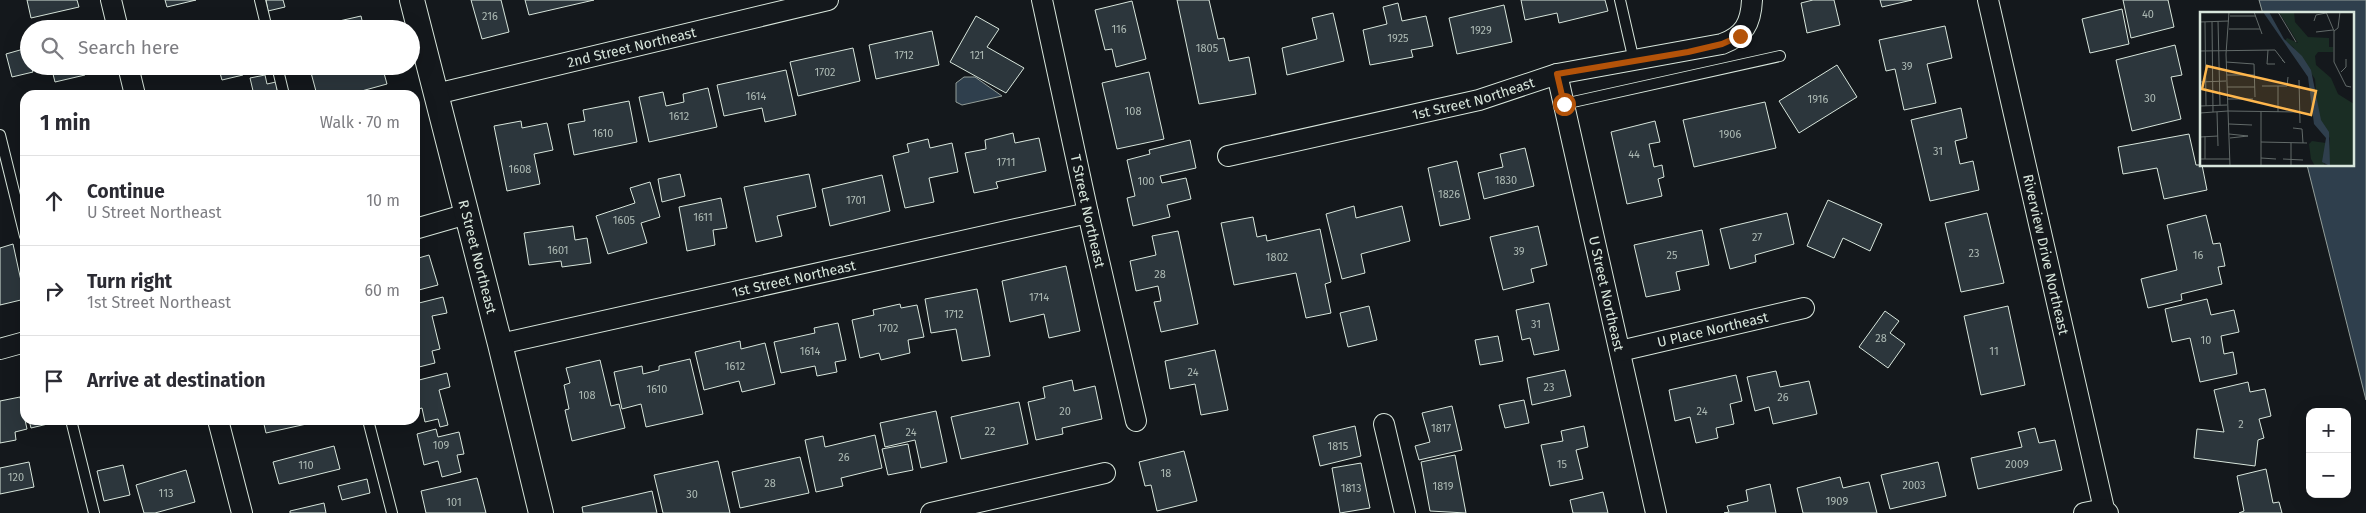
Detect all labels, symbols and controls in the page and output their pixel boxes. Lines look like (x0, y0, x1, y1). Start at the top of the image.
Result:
house number: 40 (2142, 8, 2154, 21)
house number: 216 (482, 10, 498, 23)
inset map (2200, 12, 2354, 166)
search box (20, 20, 420, 75)
house number: 116 (1111, 23, 1127, 36)
street label: 2nd Street Northeast (565, 24, 699, 71)
house number: 1929 (1470, 24, 1492, 37)
route end (1729, 25, 1752, 48)
house number: 1925 (1387, 32, 1409, 45)
icon: search (38, 34, 66, 62)
text: Search here (78, 36, 179, 59)
house number: 1805 (1196, 42, 1219, 55)
house number: 1712 (894, 49, 914, 62)
house number: 121 (970, 49, 984, 62)
house number: 39 (1901, 60, 1913, 73)
house number: 1702 (815, 66, 835, 79)
street label: 1st Street Northeast (1411, 74, 1538, 124)
house number: 1614 (746, 90, 766, 103)
house number: 30 (2144, 92, 2156, 105)
route start (1553, 93, 1576, 116)
house number: 1916 (1808, 93, 1829, 106)
house number: 108 (1125, 105, 1141, 118)
text: 1 min (40, 110, 91, 136)
house number: 1612 (669, 110, 689, 123)
text: Walk · 70 m (320, 113, 400, 132)
house number: 1610 (593, 127, 614, 140)
house number: 1906 (1719, 128, 1741, 141)
house number: 31 (1933, 145, 1943, 158)
house number: 44 (1628, 148, 1640, 161)
street label: T Street Northeast (1067, 153, 1109, 270)
house number: 1711 (997, 156, 1015, 169)
house number: 1608 (509, 163, 531, 176)
street label: Riverview Drive Northeast (2019, 173, 2072, 337)
house number: 1830 (1495, 174, 1517, 187)
house number: 100 (1137, 175, 1155, 188)
text: Continue (87, 180, 165, 203)
icon: ahead (40, 187, 68, 215)
house number: 1826 (1438, 188, 1460, 201)
text: 10 m (366, 191, 400, 210)
house number: 1701 (846, 194, 866, 207)
street label: R Street Northeast (454, 198, 500, 317)
text: U Street Northeast (87, 203, 221, 222)
house number: 1611 (693, 211, 713, 224)
house number: 1605 (613, 214, 636, 227)
house number: 27 (1752, 231, 1762, 244)
street label: U Street Northeast (1585, 234, 1627, 354)
house number: 1601 (547, 244, 569, 257)
house number: 39 (1513, 245, 1525, 258)
house number: 23 (1969, 247, 1979, 260)
house number: 25 (1667, 249, 1678, 262)
house number: 16 (2193, 249, 2203, 262)
house number: 1802 (1266, 251, 1288, 264)
street label: 1st Street Northeast (730, 257, 858, 301)
house number: 28 (1154, 268, 1166, 281)
text: Turn right (87, 270, 172, 293)
icon: right (40, 277, 68, 305)
text: 60 m (365, 281, 400, 300)
house number: 1714 (1029, 291, 1049, 304)
text: 1st Street Northeast (87, 293, 231, 312)
house number: 1712 (944, 308, 964, 321)
street label: U Place Northeast (1655, 308, 1771, 351)
house number: 31 (1531, 318, 1541, 331)
house number: 1702 (878, 322, 898, 335)
house number: 28 (1875, 332, 1887, 345)
house number: 10 (2201, 334, 2211, 347)
house number: 1614 (800, 345, 820, 358)
house number: 11 (1989, 345, 1999, 358)
house number: 1612 (725, 360, 745, 373)
house number: 24 (1188, 366, 1199, 379)
icon: arrive (40, 367, 68, 395)
text: Arrive at destination (87, 369, 266, 392)
house number: 23 (1544, 381, 1554, 394)
house number: 1610 (647, 383, 668, 396)
house number: 108 (579, 389, 595, 402)
house number: 26 (1777, 391, 1789, 404)
house number: 20 (1059, 405, 1071, 418)
house number: 24 (1697, 405, 1708, 418)
map controls (2306, 408, 2351, 498)
button: + (2306, 408, 2351, 453)
house number: 2 (2238, 418, 2244, 431)
house number: 1817 (1431, 422, 1451, 435)
house number: 22 (985, 425, 995, 438)
house number: 24 (906, 426, 917, 439)
house number: 109 (433, 439, 450, 452)
house number: 1815 (1328, 440, 1349, 453)
house number: 26 (838, 451, 850, 464)
button: − (2306, 453, 2351, 498)
house number: 15 (1557, 458, 1568, 471)
house number: 2009 (2005, 458, 2029, 471)
house number: 110 (298, 459, 314, 472)
house number: 18 (1161, 467, 1171, 480)
house number: 120 (8, 471, 24, 484)
house number: 28 (764, 477, 776, 490)
house number: 2003 (1902, 479, 1926, 492)
house number: 1819 (1432, 480, 1454, 493)
house number: 1813 (1341, 482, 1361, 495)
house number: 113 (159, 487, 173, 500)
house number: 30 (686, 488, 698, 501)
house number: 1909 (1826, 495, 1848, 508)
house number: 101 (446, 496, 462, 509)

